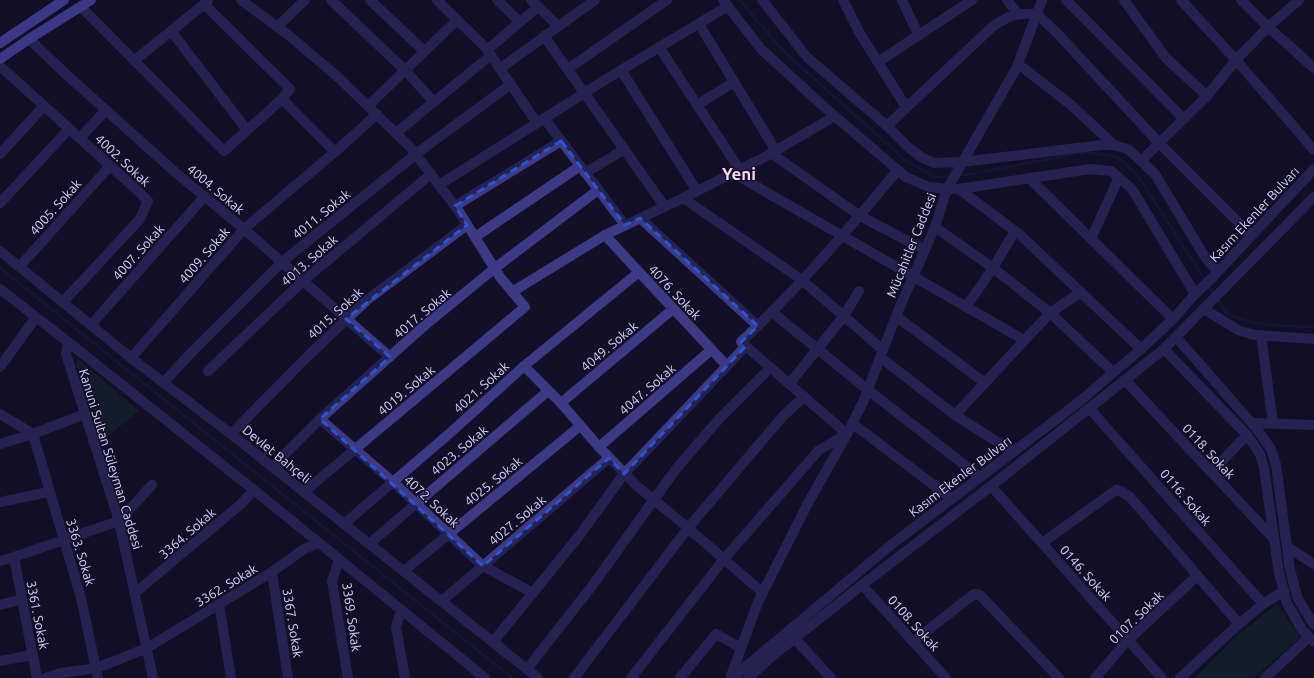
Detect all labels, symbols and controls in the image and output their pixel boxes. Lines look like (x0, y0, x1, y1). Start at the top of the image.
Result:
street label: 4002. Sokak (93, 131, 154, 189)
street label: 4004. Sokak (185, 161, 248, 217)
district label: Yeni (722, 164, 756, 183)
street label: Kasım Ekenler Bulvarı (1206, 164, 1302, 264)
street label: 4005. Sokak (26, 176, 84, 238)
street label: 4011. Sokak (289, 186, 353, 241)
street label: Mücahitler Caddesi (884, 191, 938, 299)
street label: 4007. Sokak (109, 221, 167, 283)
street label: 4009. Sokak (176, 224, 232, 286)
street label: 4013. Sokak (278, 232, 340, 288)
street label: 4076. Sokak (646, 262, 704, 323)
street label: 4015. Sokak (304, 284, 366, 342)
street label: 4017. Sokak (391, 285, 454, 341)
street label: 4049. Sokak (578, 318, 641, 374)
street label: 4021. Sokak (450, 358, 512, 416)
street label: 4047. Sokak (616, 361, 678, 417)
street label: 4019. Sokak (375, 362, 438, 418)
street label: Kanuni Sultan Süleyman Caddesi (77, 367, 145, 551)
street label: 0118. Sokak (1180, 421, 1238, 482)
street label: Devlet Bahçeli (240, 422, 314, 486)
street label: 4023. Sokak (428, 422, 491, 478)
street label: Kasım Ekenler Bulvarı (906, 433, 1014, 519)
street label: 4025. Sokak (461, 453, 525, 508)
street label: 0116. Sokak (1158, 466, 1214, 528)
street label: 4072. Sokak (402, 472, 463, 530)
street label: 4027. Sokak (486, 492, 549, 548)
street label: 3364. Sokak (156, 505, 218, 561)
street label: 3363. Sokak (64, 517, 98, 588)
street label: 0146. Sokak (1057, 542, 1115, 604)
street label: 3362. Sokak (193, 561, 260, 609)
street label: 3361. Sokak (24, 579, 52, 651)
street label: 3369. Sokak (340, 581, 364, 653)
street label: 3367. Sokak (281, 587, 305, 659)
street label: 0107. Sokak (1106, 587, 1166, 646)
street label: 0108. Sokak (885, 592, 943, 654)

